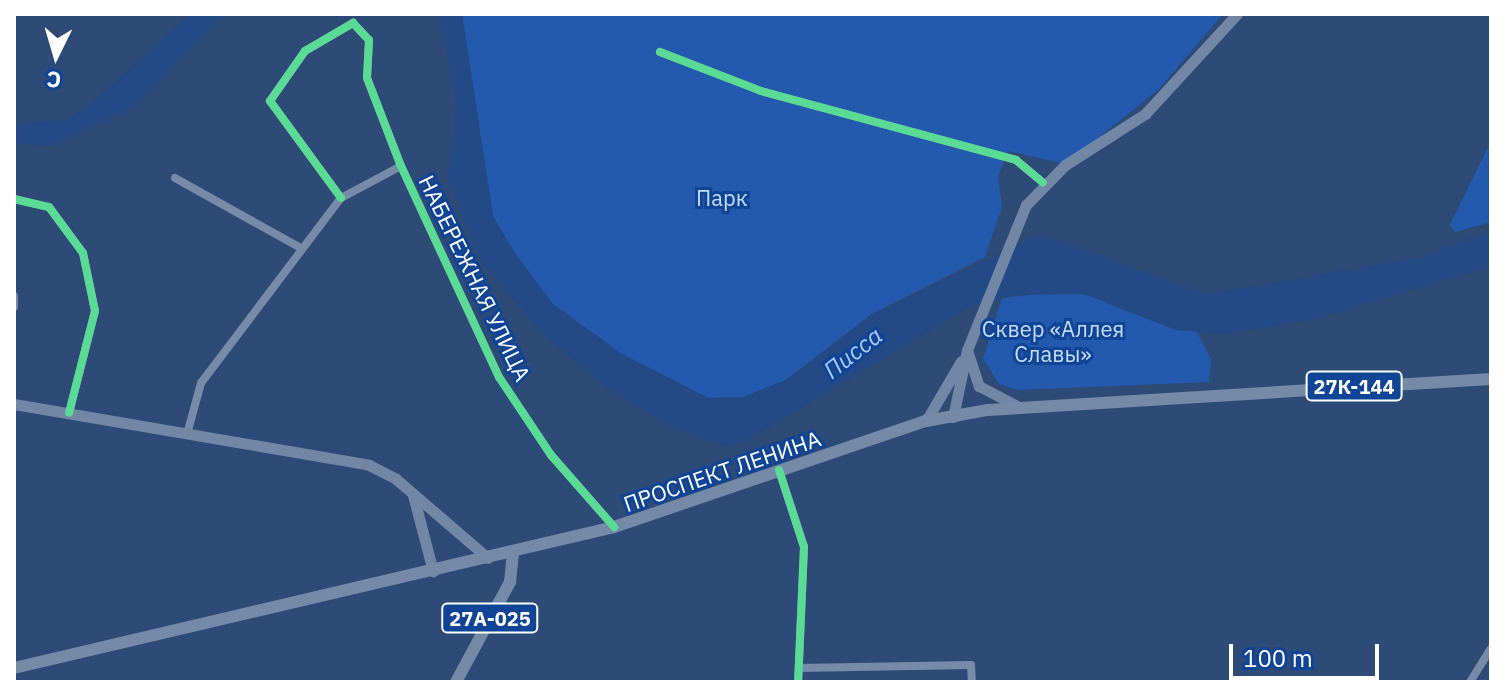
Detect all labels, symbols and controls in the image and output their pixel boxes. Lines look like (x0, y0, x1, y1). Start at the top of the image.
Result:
north arrow (16, 16, 96, 96)
text: С (45, 65, 62, 95)
street label: НАБЕРЕЖНАЯ УЛИЦА (414, 171, 536, 385)
park label: Парк (696, 185, 748, 211)
park label: Сквер «Аллея Славы» (982, 315, 1124, 366)
water label: Писса (818, 321, 888, 385)
road number: 27К-144 (1304, 370, 1404, 402)
street label: ПРОСПЕКТ ЛЕНИНА (620, 425, 824, 517)
road number: 27А-025 (440, 602, 540, 634)
scale bar (1233, 628, 1383, 678)
text: 100 m (1243, 642, 1313, 674)

